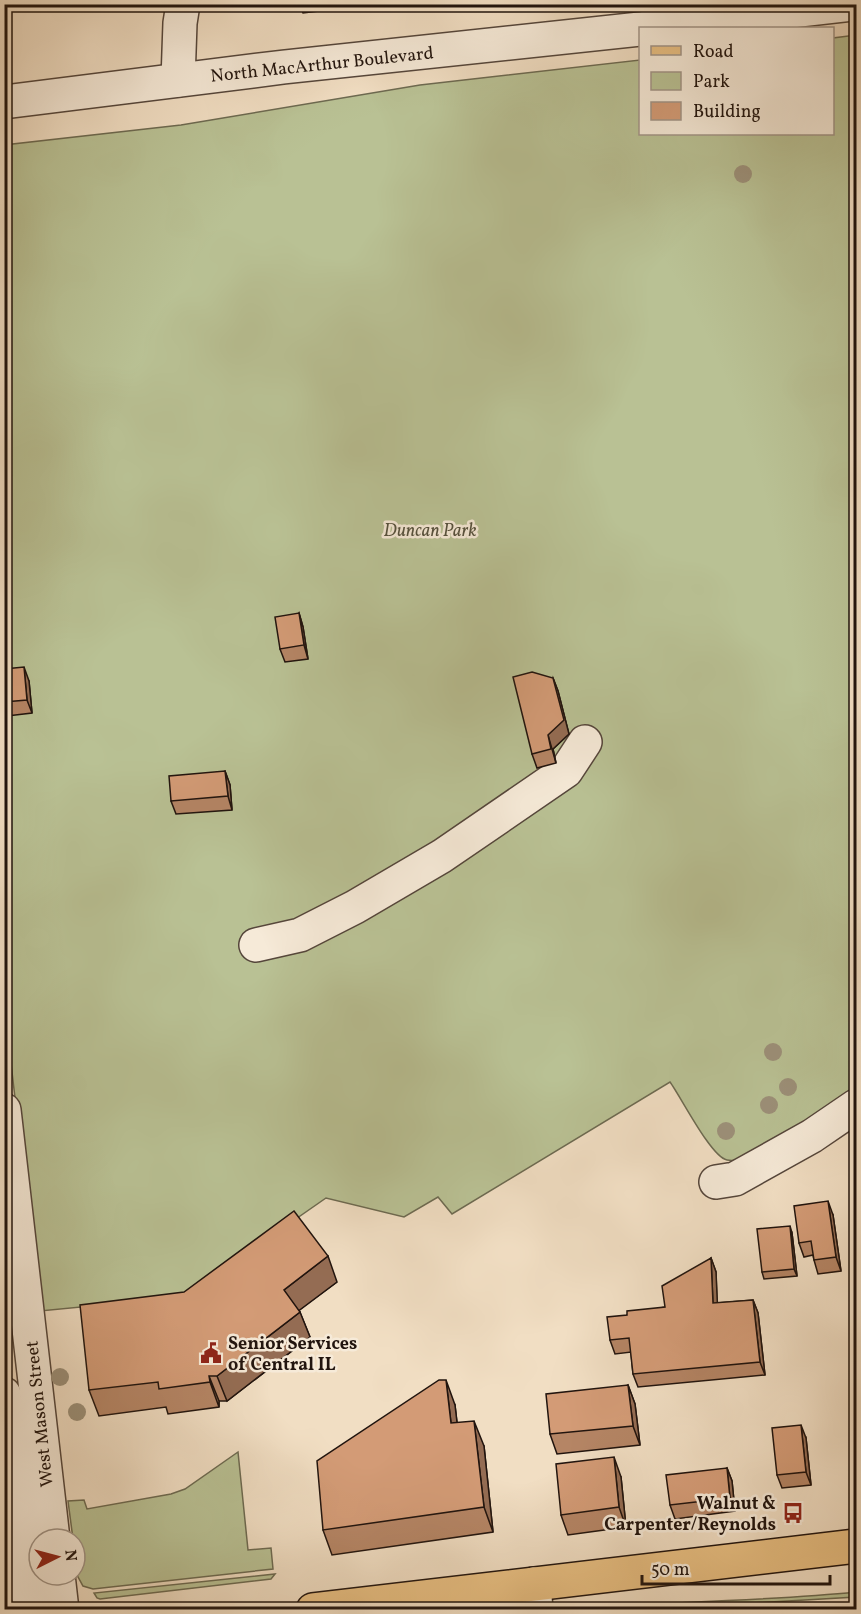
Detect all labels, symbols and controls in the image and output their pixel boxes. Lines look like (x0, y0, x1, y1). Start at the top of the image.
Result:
legend (639, 27, 834, 135)
text: Road (693, 40, 734, 65)
street label: North MacArthur Boulevard (209, 41, 435, 90)
text: Park (693, 70, 730, 95)
text: Building (693, 100, 761, 125)
park label: Duncan Park (383, 519, 477, 544)
place label: Senior Services of Central IL (228, 1332, 357, 1378)
street label: West Mason Street (20, 1339, 61, 1488)
public building icon: Senior Services of Central IL (199, 1341, 223, 1365)
place label: Walnut & Carpenter/Reynolds (604, 1492, 776, 1538)
bus stop icon: Walnut & Carpenter/Reynolds (781, 1501, 805, 1525)
north arrow (27, 1527, 87, 1587)
scale bar (642, 1548, 830, 1586)
text: N (58, 1549, 82, 1563)
text: 50 m (651, 1558, 690, 1583)

